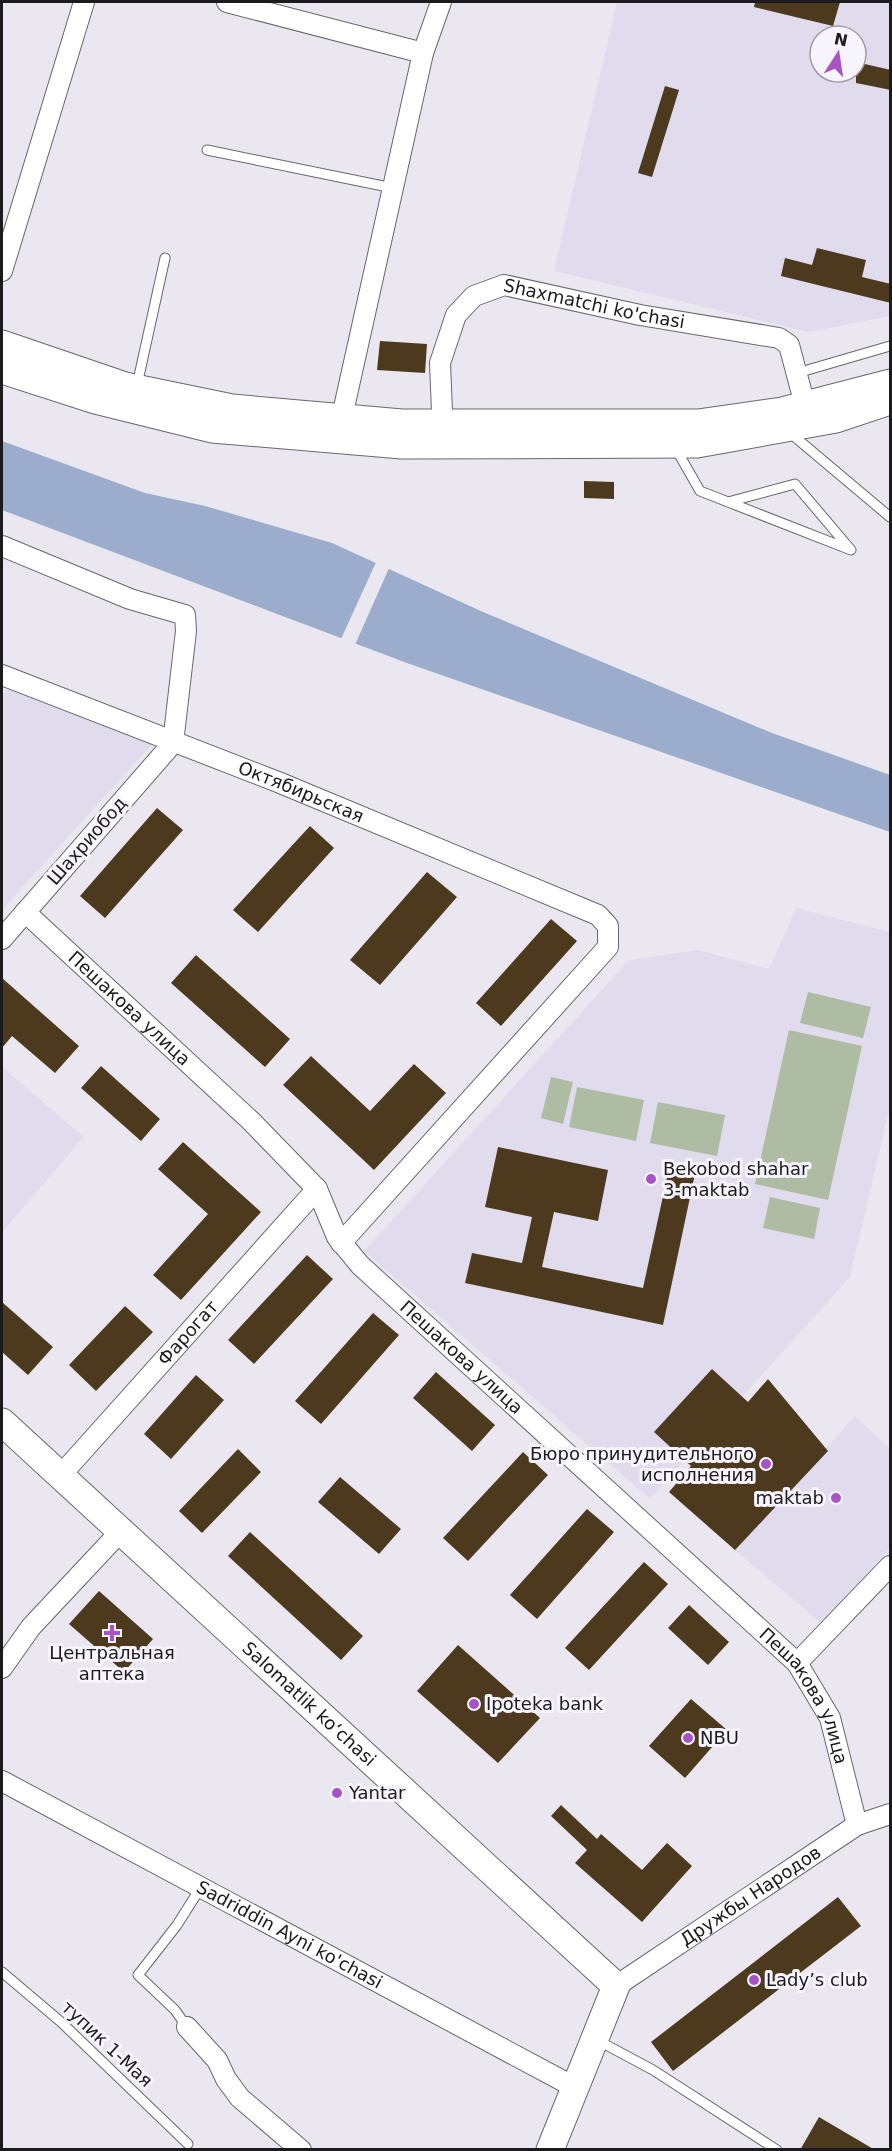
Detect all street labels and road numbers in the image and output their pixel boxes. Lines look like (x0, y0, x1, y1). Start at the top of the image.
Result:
street label: Shaxmatchi ko'chasi (502, 274, 687, 332)
street label: Октябирьская (235, 757, 367, 827)
street label: Шахриобод (43, 792, 131, 889)
street label: Пешакова улица (64, 947, 195, 1070)
street label: Фарогат (153, 1296, 222, 1369)
street label: Пешакова улица (396, 1296, 527, 1418)
street label: Пешакова улица (755, 1623, 852, 1766)
street label: Salomatlik ko‘chasi (238, 1637, 380, 1770)
street label: Дружбы Народов (676, 1841, 825, 1950)
street label: Sadriddin Ayni ko'chasi (193, 1876, 386, 1993)
street label: тупик 1-Мая (58, 1996, 157, 2091)

